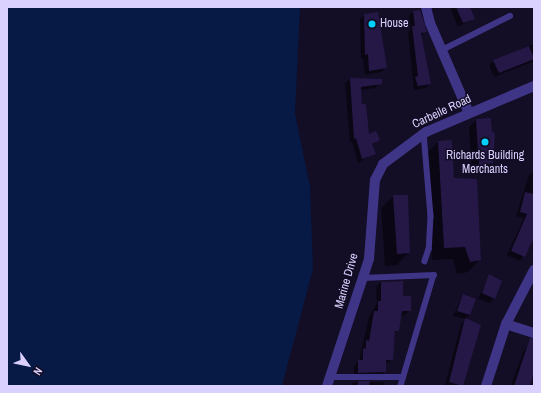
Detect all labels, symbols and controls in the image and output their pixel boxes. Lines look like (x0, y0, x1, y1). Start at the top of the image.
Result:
place label: House (380, 17, 408, 31)
marker: House (367, 19, 377, 29)
street label: Carbeile Road (410, 92, 474, 132)
marker: Richards Building Merchants (480, 137, 490, 147)
place label: Richards Building Merchants (446, 149, 524, 177)
street label: Marine Drive (332, 252, 362, 310)
north arrow (8, 345, 48, 385)
text: N (30, 365, 46, 378)

